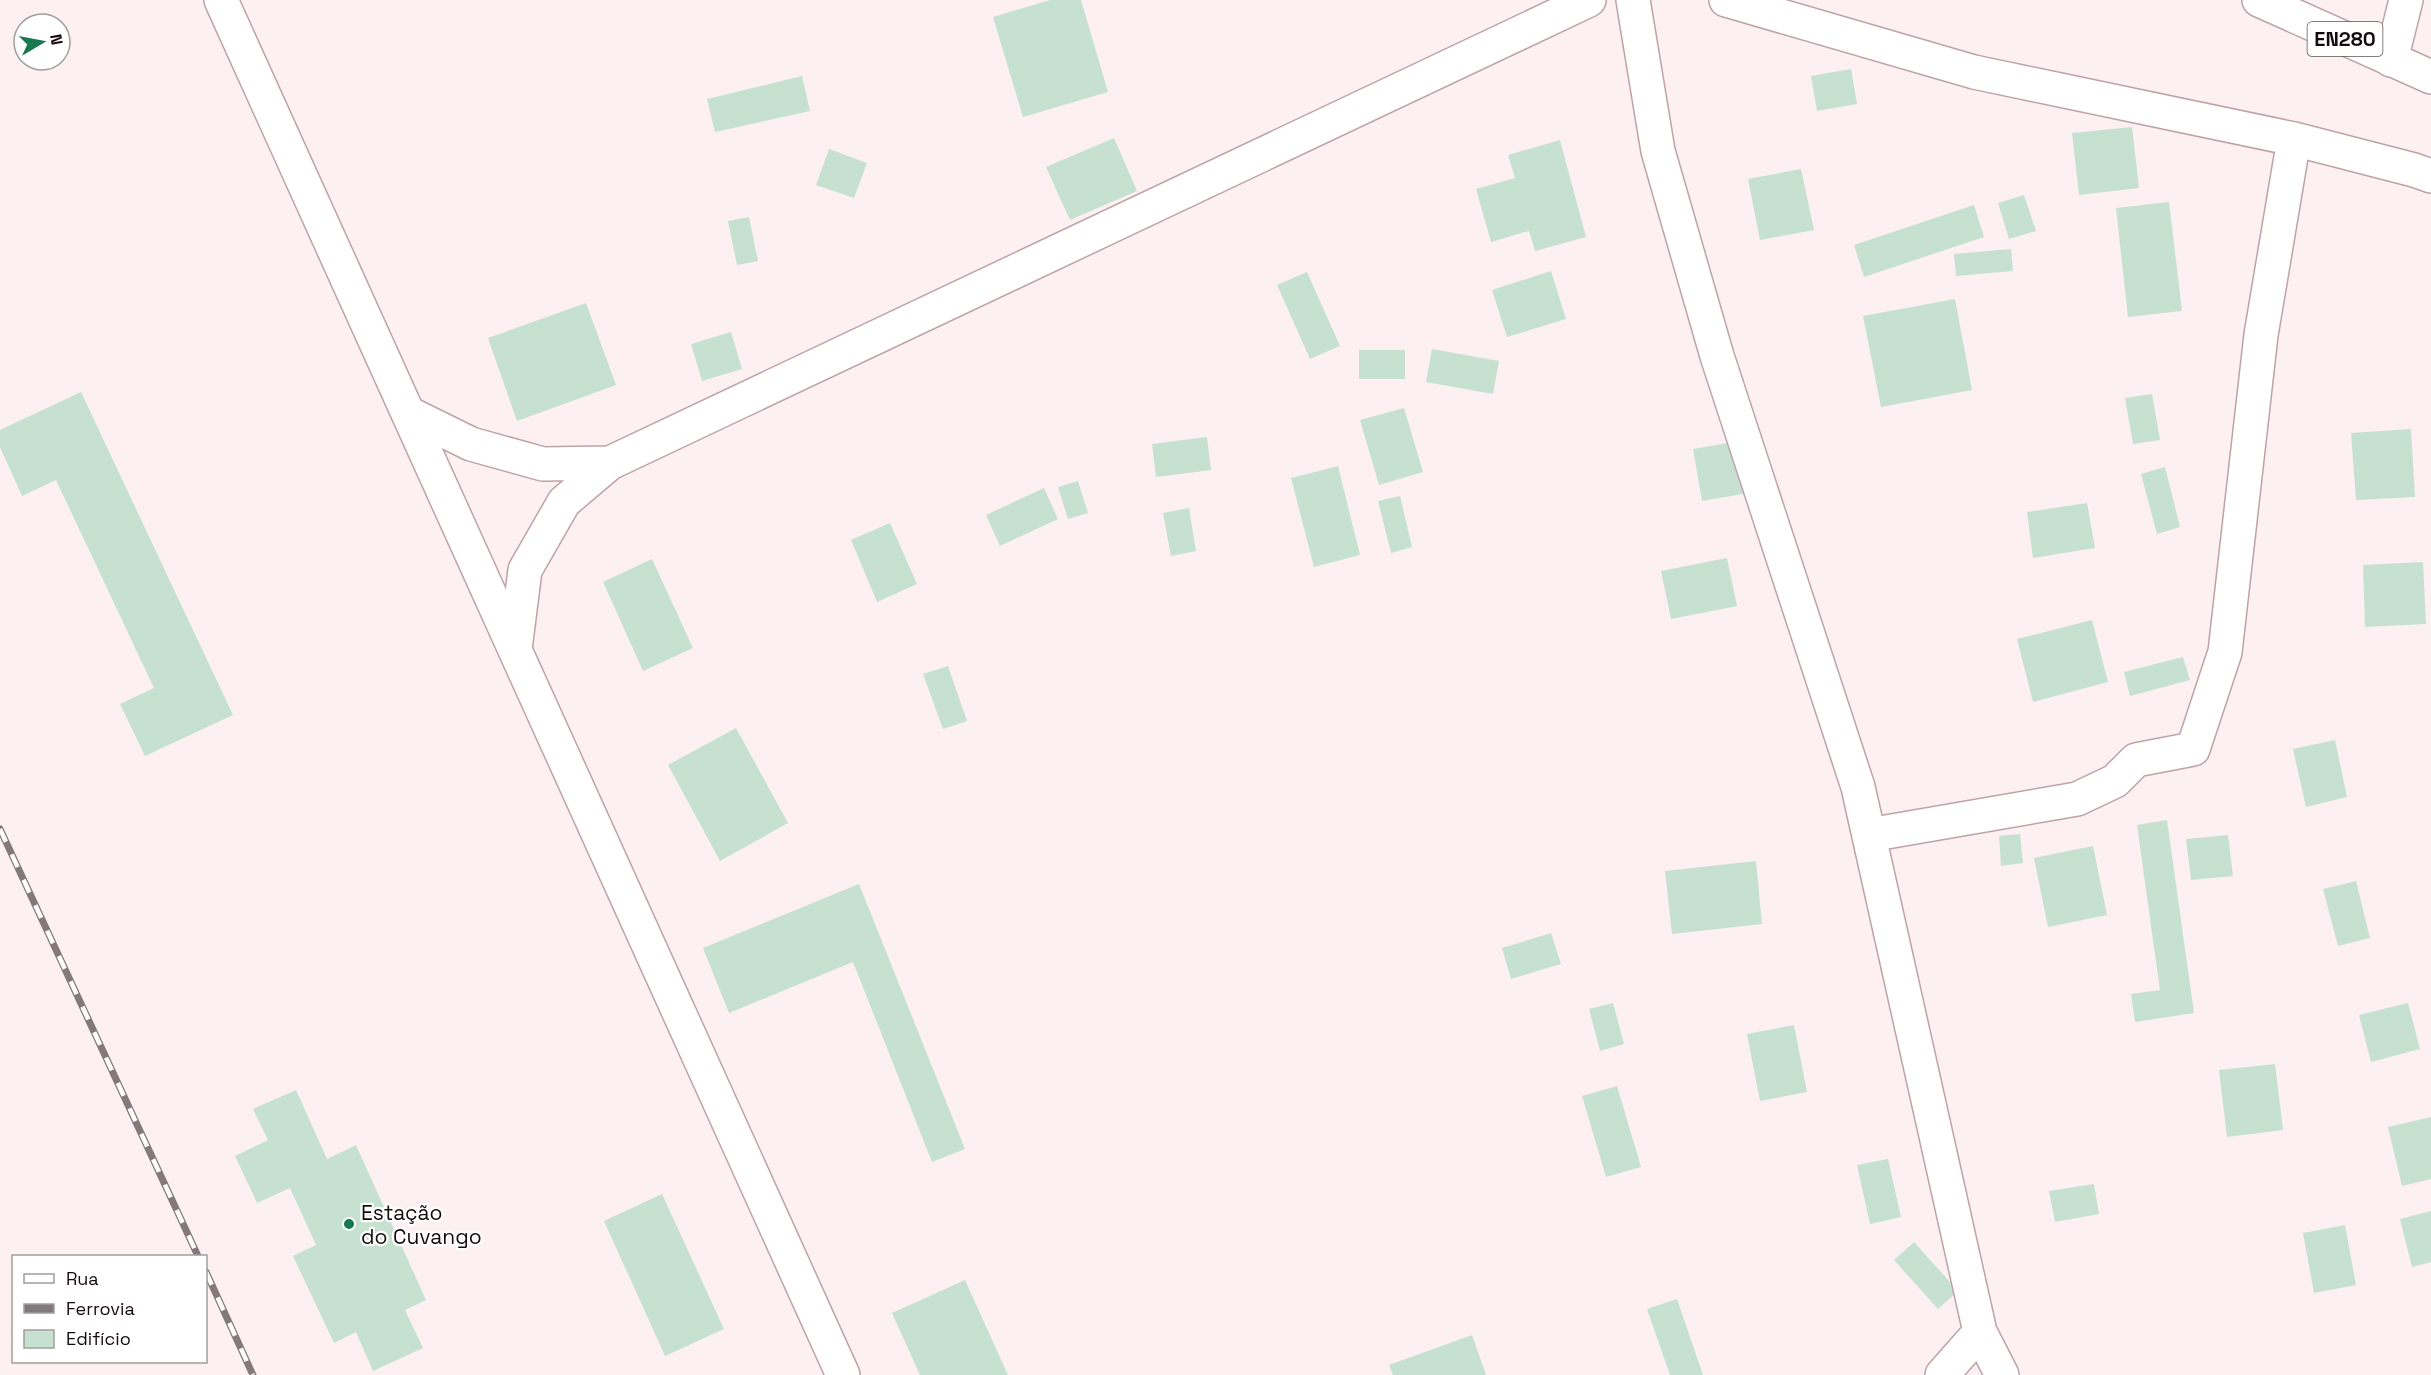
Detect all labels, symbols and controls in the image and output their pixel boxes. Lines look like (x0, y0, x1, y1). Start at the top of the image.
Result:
north arrow (12, 12, 72, 72)
road number: EN280 (2308, 22, 2382, 56)
text: N (45, 32, 68, 47)
place label: Estação do Cuvango (361, 1199, 482, 1250)
marker: Estação do Cuvango (342, 1217, 356, 1231)
legend (12, 1255, 207, 1363)
text: Rua (66, 1267, 99, 1290)
text: Ferrovia (66, 1297, 135, 1320)
text: Edifício (66, 1327, 131, 1350)

